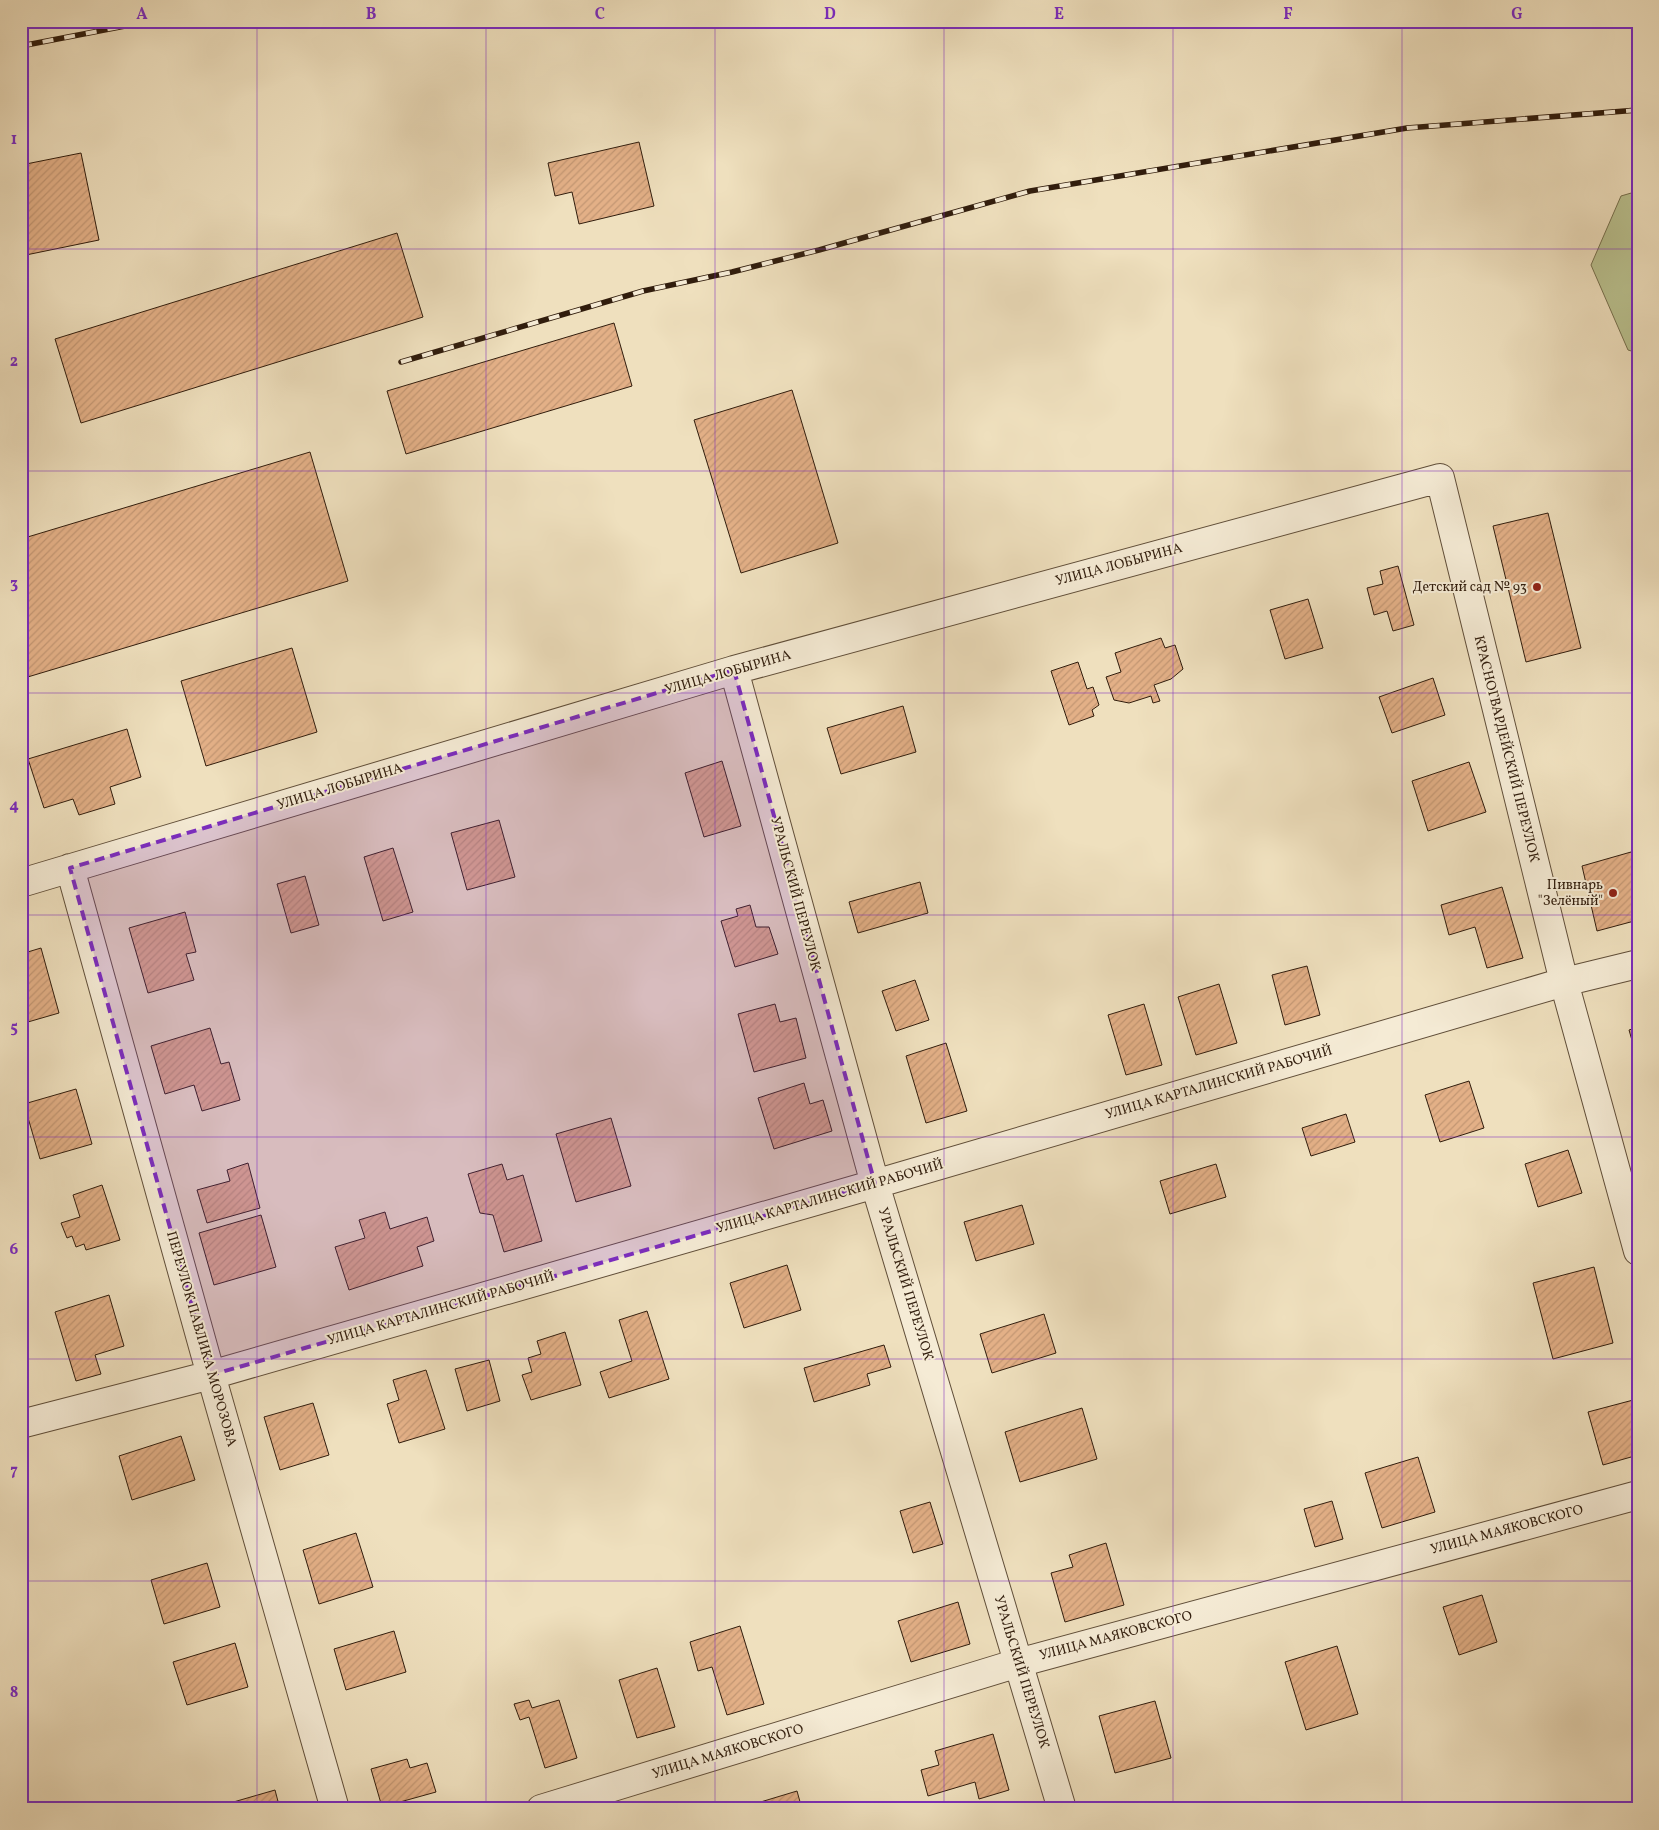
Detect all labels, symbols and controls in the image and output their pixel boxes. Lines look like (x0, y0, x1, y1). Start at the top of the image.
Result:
text: A (136, 4, 148, 26)
text: B (366, 4, 377, 26)
text: C (595, 4, 605, 26)
text: D (824, 4, 836, 26)
text: E (1054, 4, 1064, 26)
text: F (1283, 4, 1293, 26)
text: G (1511, 4, 1523, 26)
text: 1 (11, 129, 17, 151)
text: 2 (10, 351, 18, 373)
street label: УЛИЦА ЛОБЫРИНА (1053, 539, 1185, 591)
text: 3 (10, 573, 18, 595)
place label: Детский сад № 93 (1412, 578, 1527, 597)
marker: Детский сад № 93 (1531, 581, 1543, 593)
street label: КРАСНОГВАРДЕЙСКИЙ ПЕРЕУЛОК (1469, 633, 1544, 865)
street label: УЛИЦА ЛОБЫРИНА (663, 646, 793, 700)
street label: УЛИЦА ЛОБЫРИНА (275, 759, 405, 815)
text: 4 (9, 795, 19, 817)
street label: УРАЛЬСКИЙ ПЕРЕУЛОК (765, 814, 826, 974)
place label: Пивнарь "Зелёный" (1538, 876, 1603, 911)
marker: Пивнарь "Зелёный" (1607, 887, 1619, 899)
text: 5 (10, 1017, 18, 1039)
street label: УЛИЦА КАРТАЛИНСКИЙ РАБОЧИЙ (1103, 1040, 1335, 1125)
street label: УЛИЦА КАРТАЛИНСКИЙ РАБОЧИЙ (714, 1154, 946, 1239)
street label: УРАЛЬСКИЙ ПЕРЕУЛОК (873, 1205, 938, 1363)
street label: ПЕРЕУЛОК ПАВЛИКА МОРОЗОВА (161, 1229, 241, 1449)
text: 6 (10, 1239, 19, 1261)
street label: УЛИЦА КАРТАЛИНСКИЙ РАБОЧИЙ (325, 1266, 557, 1351)
text: 7 (10, 1460, 18, 1482)
street label: УЛИЦА МАЯКОВСКОГО (1428, 1500, 1586, 1560)
street label: УРАЛЬСКИЙ ПЕРЕУЛОК (989, 1593, 1054, 1751)
street label: УЛИЦА МАЯКОВСКОГО (1037, 1606, 1195, 1666)
text: 8 (10, 1682, 18, 1704)
street label: УЛИЦА МАЯКОВСКОГО (650, 1720, 806, 1784)

